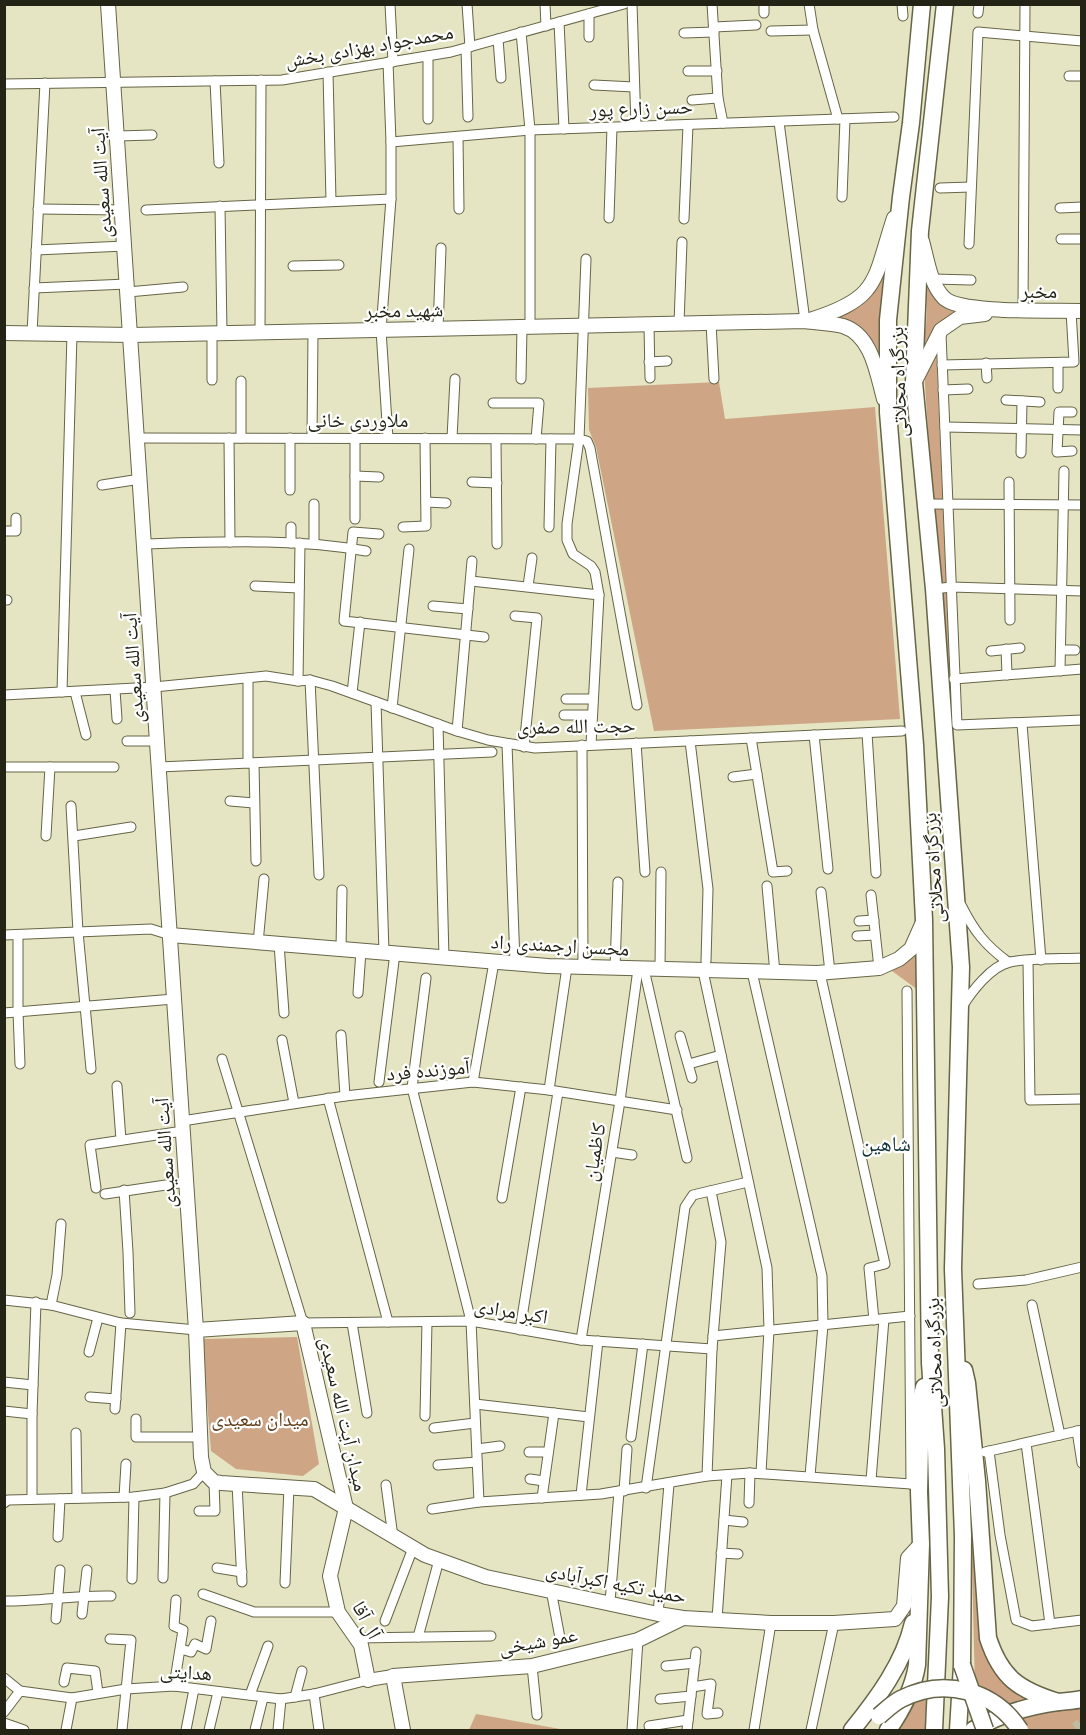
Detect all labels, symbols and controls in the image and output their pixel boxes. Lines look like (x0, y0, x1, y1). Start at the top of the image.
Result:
street label: محمدجواد بهزادی بخش (283, 19, 455, 73)
street label: حسن زارع پور (588, 94, 693, 123)
street label: آیت الله سعیدی (85, 126, 117, 239)
street label: مخبر (1020, 279, 1057, 303)
street label: شهید مخبر (364, 297, 443, 323)
street label: بزرگراه محلاتی (884, 326, 912, 438)
street label: ملاوردی خانی (308, 408, 408, 432)
street label: آیت الله سعیدی (117, 611, 149, 724)
street label: حجت الله صفری (516, 713, 636, 739)
street label: بزرگراه محلاتی (917, 812, 949, 924)
street label: محسن ارجمندی راد (490, 929, 630, 961)
street label: آموزنده فرد (385, 1054, 472, 1086)
street label: آیت الله سعیدی (149, 1096, 181, 1209)
street label: کاظمیان (578, 1121, 610, 1183)
district label: شاهین (861, 1131, 911, 1157)
street label: اکبر مرادی (472, 1293, 550, 1329)
street label: بزرگراه محلاتی (920, 1297, 948, 1409)
street label: میدان آیت الله سعیدی (315, 1334, 373, 1494)
park label: میدان سعیدی (211, 1407, 309, 1431)
street label: حمید تکیه اکبرآبادی (544, 1558, 688, 1608)
street label: آل آقا (347, 1597, 387, 1644)
street label: عمو شیخی (497, 1622, 579, 1660)
street label: هدایتی (159, 1659, 213, 1685)

